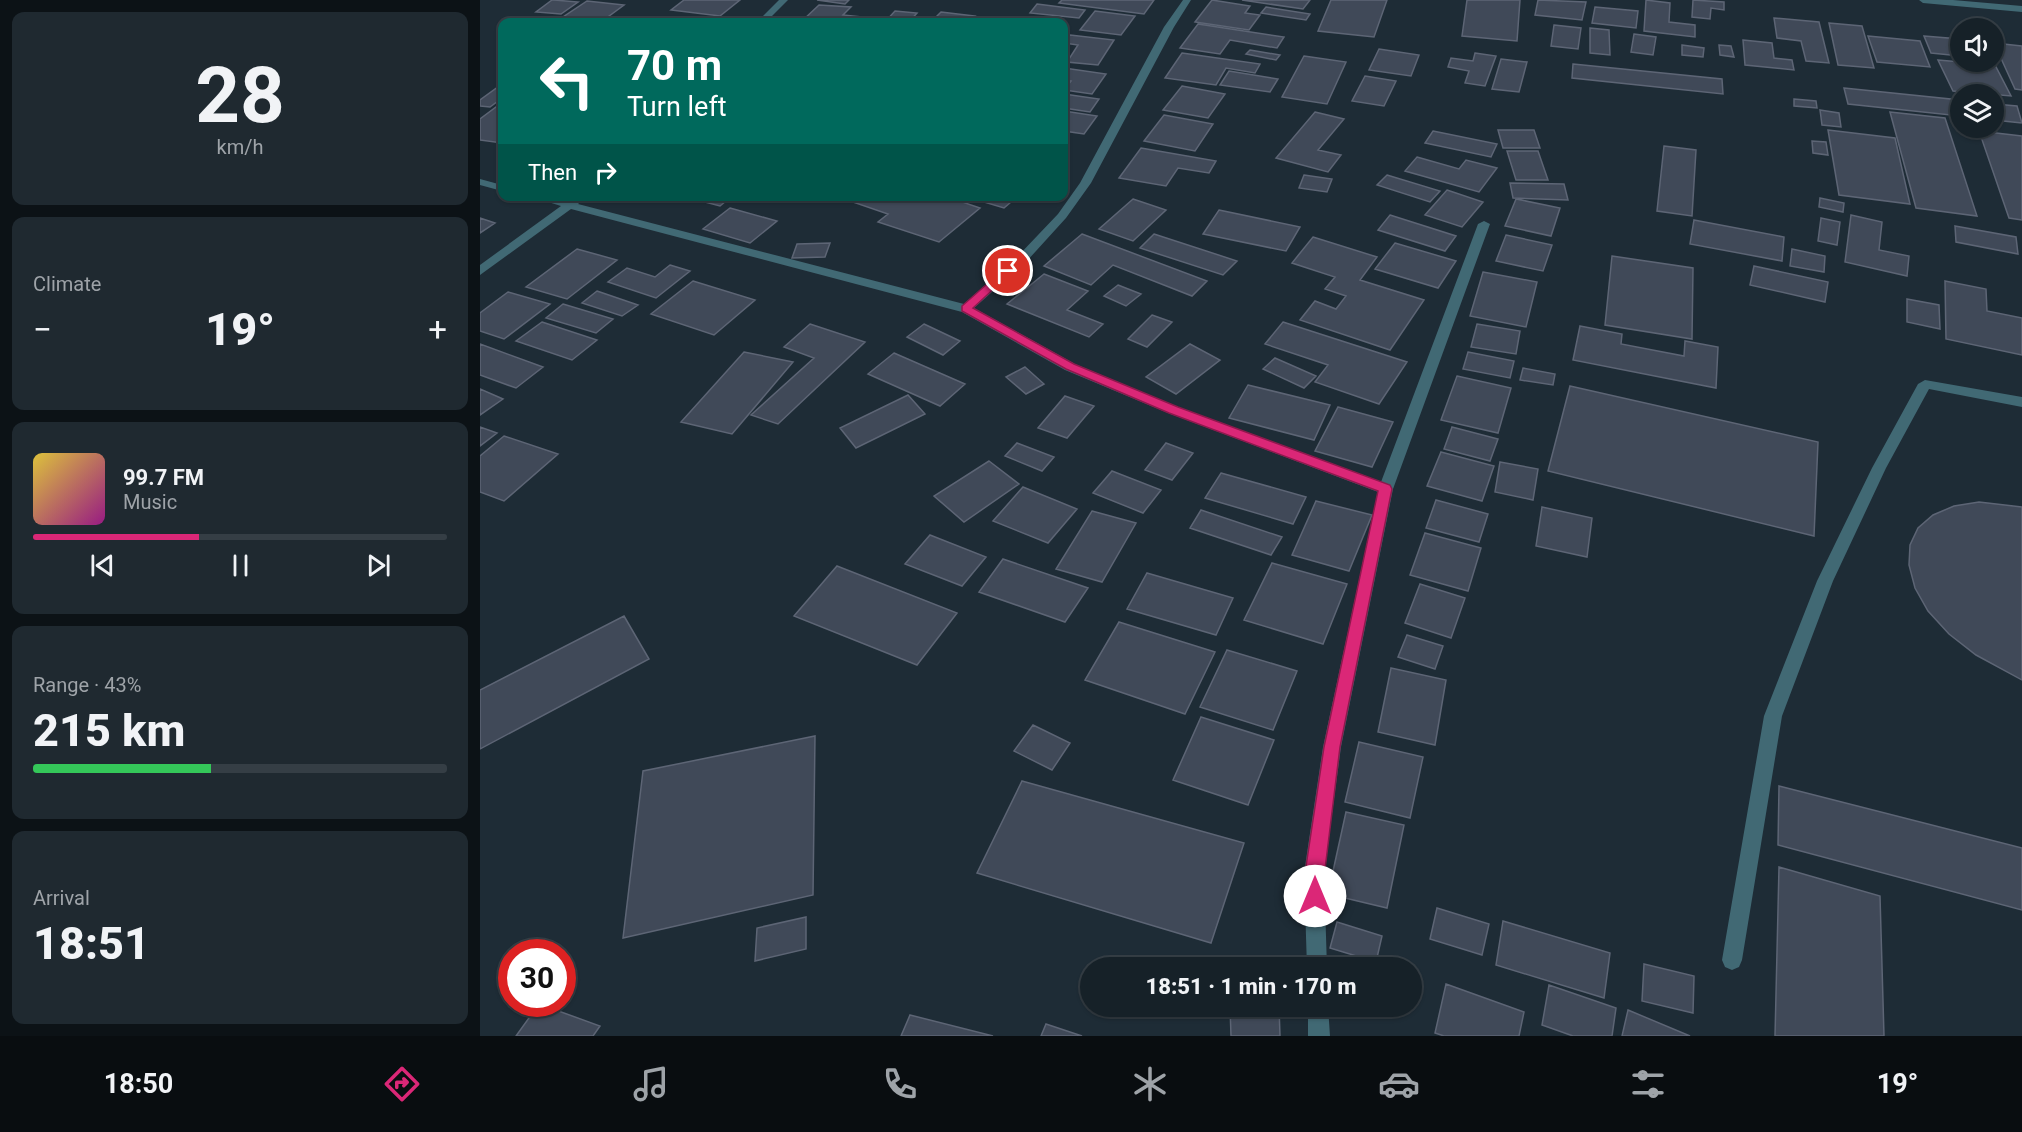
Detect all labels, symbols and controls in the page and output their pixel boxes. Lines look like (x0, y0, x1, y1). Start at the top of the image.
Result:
map controls (1950, 18, 2004, 138)
button: sound (1950, 18, 2004, 72)
text: 70 m (627, 41, 722, 90)
icon: left (528, 42, 606, 120)
text: 28 (195, 50, 285, 141)
button: layers (1950, 84, 2004, 138)
text: Turn left (627, 91, 727, 123)
text: km/h (217, 135, 263, 159)
icon: right (589, 156, 622, 189)
text: Then (528, 160, 577, 185)
pin (982, 245, 1033, 296)
icon: arrive (991, 254, 1024, 287)
text: Climate (33, 272, 101, 296)
text: 19° (205, 303, 275, 356)
text: − (33, 310, 52, 349)
text: + (428, 310, 447, 349)
text: 99.7 FM (123, 465, 204, 490)
text: Music (123, 490, 177, 514)
icon: previous (86, 549, 119, 582)
icon: pause (224, 549, 257, 582)
icon: next (362, 549, 395, 582)
text: Range · 43% (33, 673, 141, 697)
text: 215 km (33, 704, 185, 757)
position arrow (1283, 864, 1347, 928)
text: Arrival (33, 886, 90, 910)
text: 18:51 (33, 917, 150, 970)
speed limit sign: 30 (498, 939, 576, 1017)
text: 18:51 · 1 min · 170 m (1146, 974, 1356, 999)
icon: directions (381, 1063, 423, 1105)
icon: music (630, 1063, 672, 1105)
icon: phone (879, 1063, 921, 1105)
icon: climate (1129, 1063, 1171, 1105)
icon: car (1378, 1063, 1420, 1105)
icon: filters (1627, 1063, 1669, 1105)
text: 18:50 (104, 1068, 173, 1100)
text: 19° (1877, 1068, 1918, 1100)

